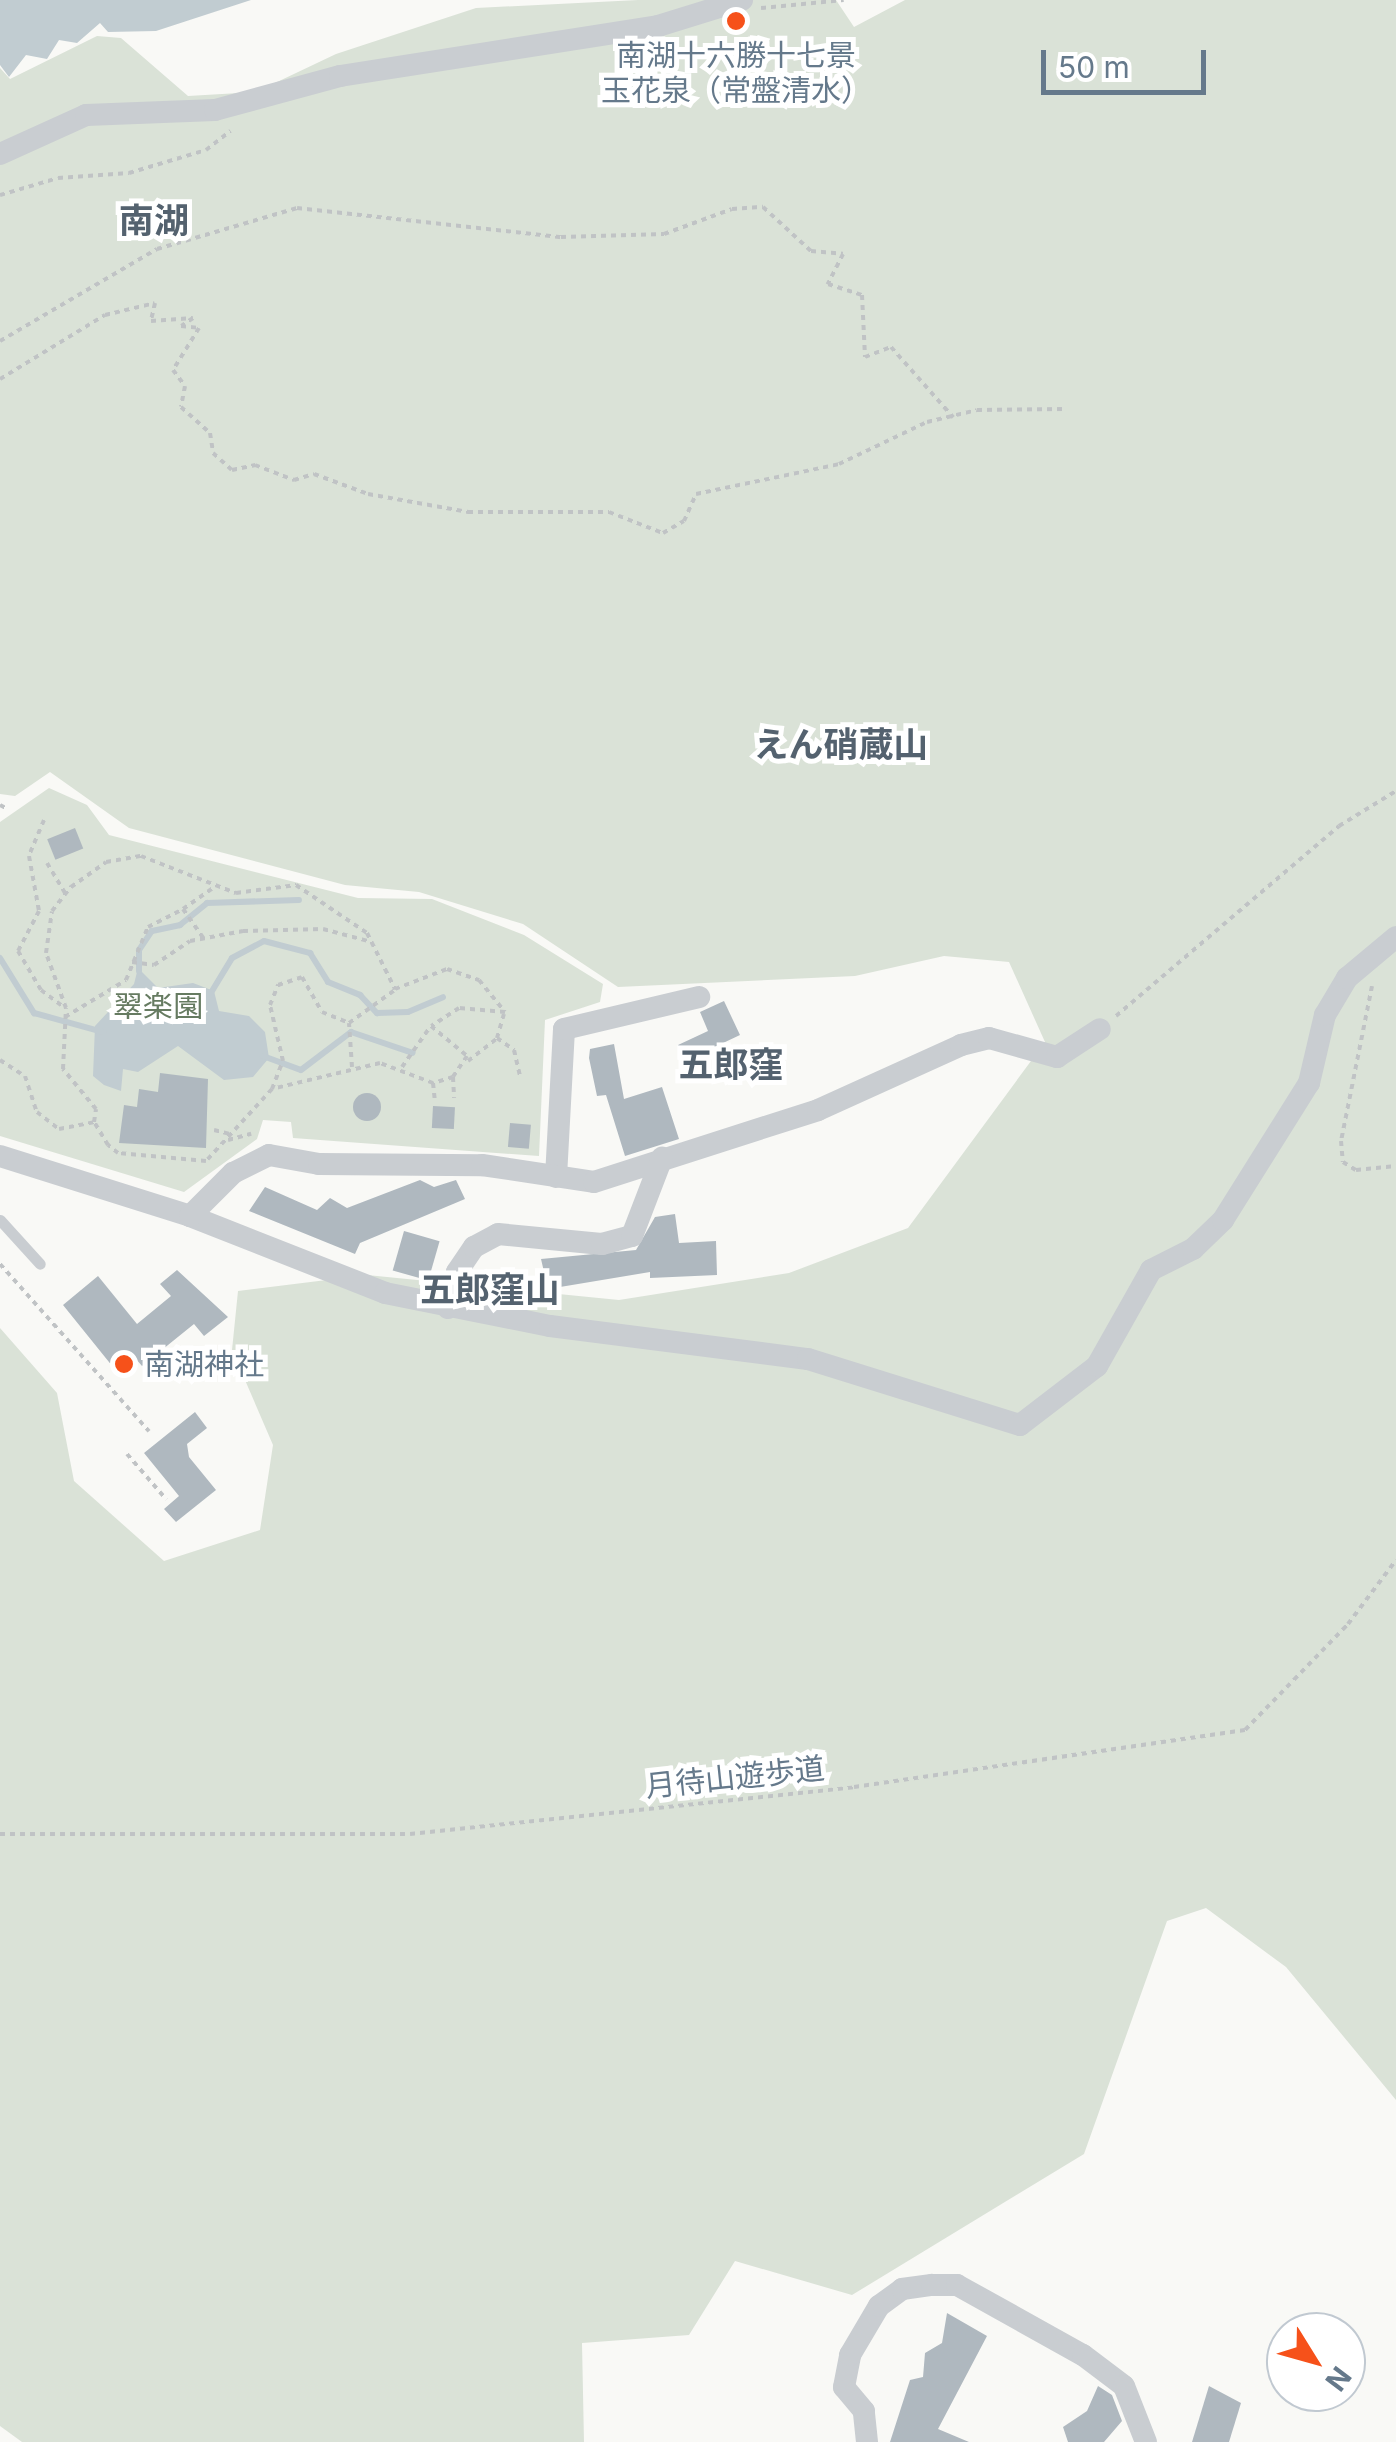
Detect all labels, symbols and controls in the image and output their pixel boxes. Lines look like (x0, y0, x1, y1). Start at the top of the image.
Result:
marker: 南湖十六勝十七景 玉花泉（常盤清水） (725, 10, 747, 32)
scale bar (1046, 30, 1211, 92)
place label: 南湖十六勝十七景 玉花泉（常盤清水） (601, 37, 871, 108)
text: 50 m (1058, 49, 1130, 85)
district label: 南湖 (119, 199, 189, 241)
district label: えん硝蔵山 (754, 723, 928, 765)
park label: 翠楽園 (113, 988, 203, 1024)
district label: 五郎窪 (679, 1043, 783, 1085)
district label: 五郎窪山 (420, 1268, 560, 1310)
place label: 南湖神社 (144, 1346, 264, 1382)
marker: 南湖神社 (113, 1353, 135, 1375)
street label: 月待山遊歩道 (644, 1750, 826, 1804)
north arrow (1266, 2312, 1366, 2412)
text: N (1318, 2360, 1358, 2398)

